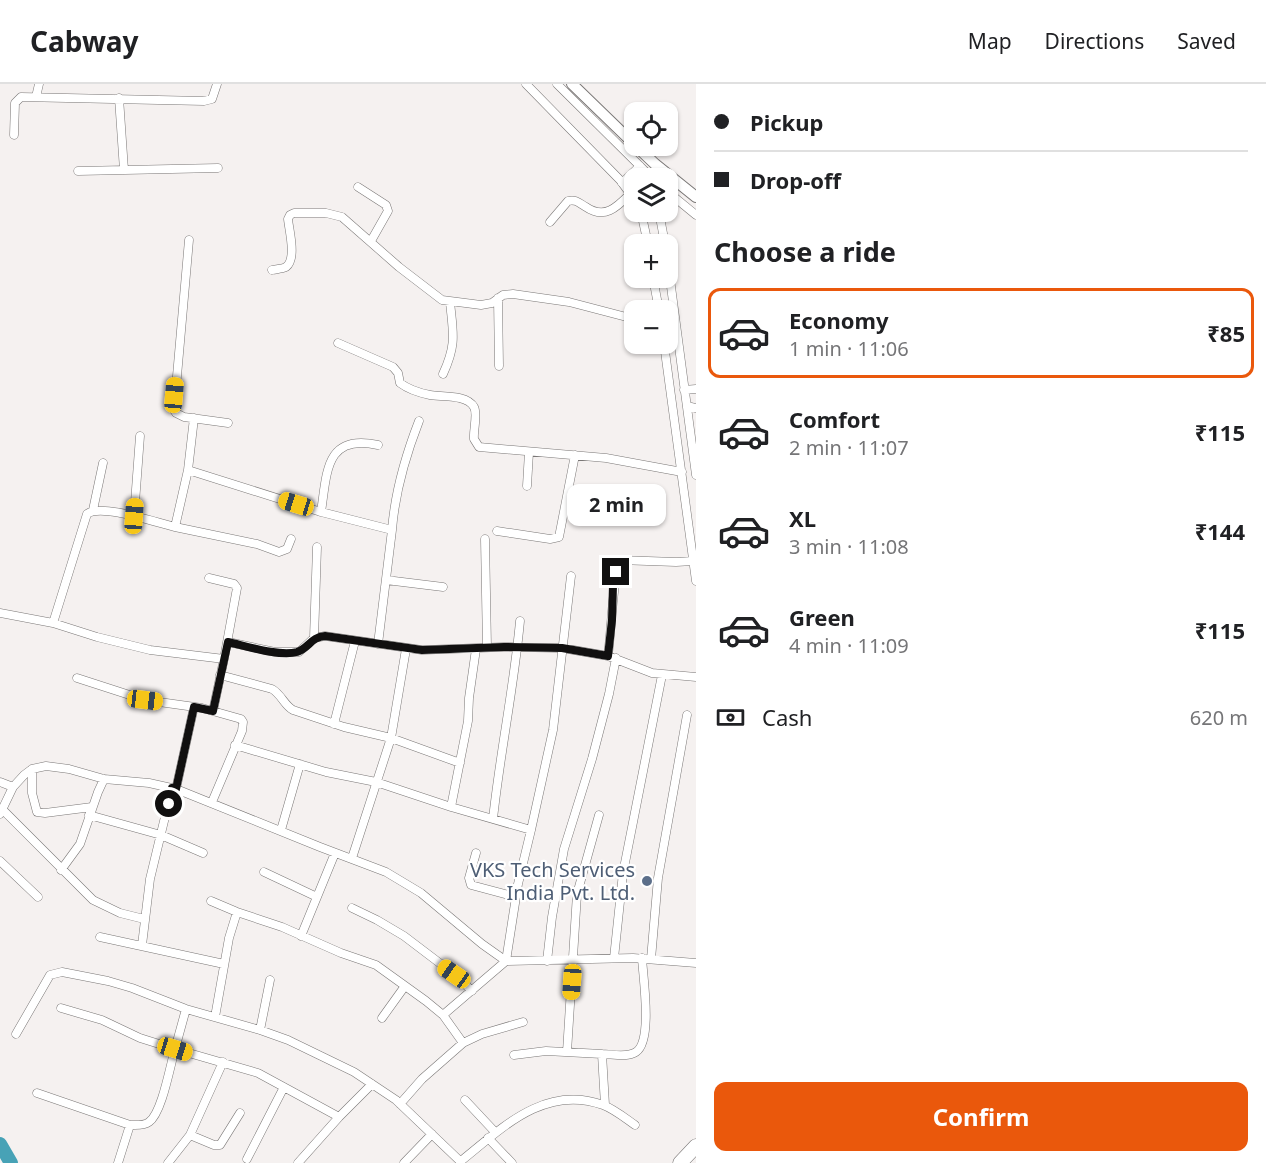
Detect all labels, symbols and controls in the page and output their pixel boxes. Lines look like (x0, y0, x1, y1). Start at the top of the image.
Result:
text: Cabway (30, 22, 139, 60)
text: Map (968, 27, 1012, 55)
text: Directions (1045, 27, 1144, 55)
text: Saved (1177, 27, 1236, 55)
map controls (624, 102, 678, 354)
button: locate (624, 102, 678, 156)
text: Pickup (750, 107, 823, 137)
text: Drop-off (750, 165, 841, 195)
button: layers (624, 168, 678, 222)
text: Choose a ride (714, 233, 896, 270)
button: + (624, 234, 678, 288)
button: − (624, 300, 678, 354)
text: Economy (789, 305, 888, 335)
icon: car (717, 306, 771, 360)
text: ₹85 (1207, 318, 1245, 348)
text: 1 min · 11:06 (789, 335, 909, 362)
car (163, 376, 185, 414)
text: Comfort (789, 404, 880, 434)
icon: car (717, 405, 771, 459)
text: ₹115 (1195, 417, 1245, 447)
text: 2 min · 11:07 (789, 434, 909, 461)
callout: 2 min (566, 485, 666, 527)
car (276, 490, 316, 518)
text: 2 min (589, 491, 644, 518)
car (124, 497, 144, 535)
text: XL (789, 503, 816, 533)
icon: car (717, 504, 771, 558)
text: ₹144 (1195, 516, 1245, 546)
text: 3 min · 11:08 (789, 533, 909, 560)
route end (602, 558, 629, 585)
text: Green (789, 602, 855, 632)
icon: car (717, 603, 771, 657)
text: ₹115 (1195, 615, 1245, 645)
text: 4 min · 11:09 (789, 632, 909, 659)
car (126, 689, 164, 711)
icon: cash (714, 701, 747, 734)
text: Cash (762, 702, 812, 732)
text: 620 m (1190, 704, 1248, 731)
route start (155, 790, 182, 817)
place label: VKS Tech Services India Pvt. Ltd. (470, 856, 635, 906)
marker: VKS Tech Services India Pvt. Ltd. (640, 874, 654, 888)
car (434, 956, 474, 992)
car (562, 963, 582, 1001)
car (155, 1035, 195, 1063)
button: Confirm (714, 1082, 1248, 1151)

